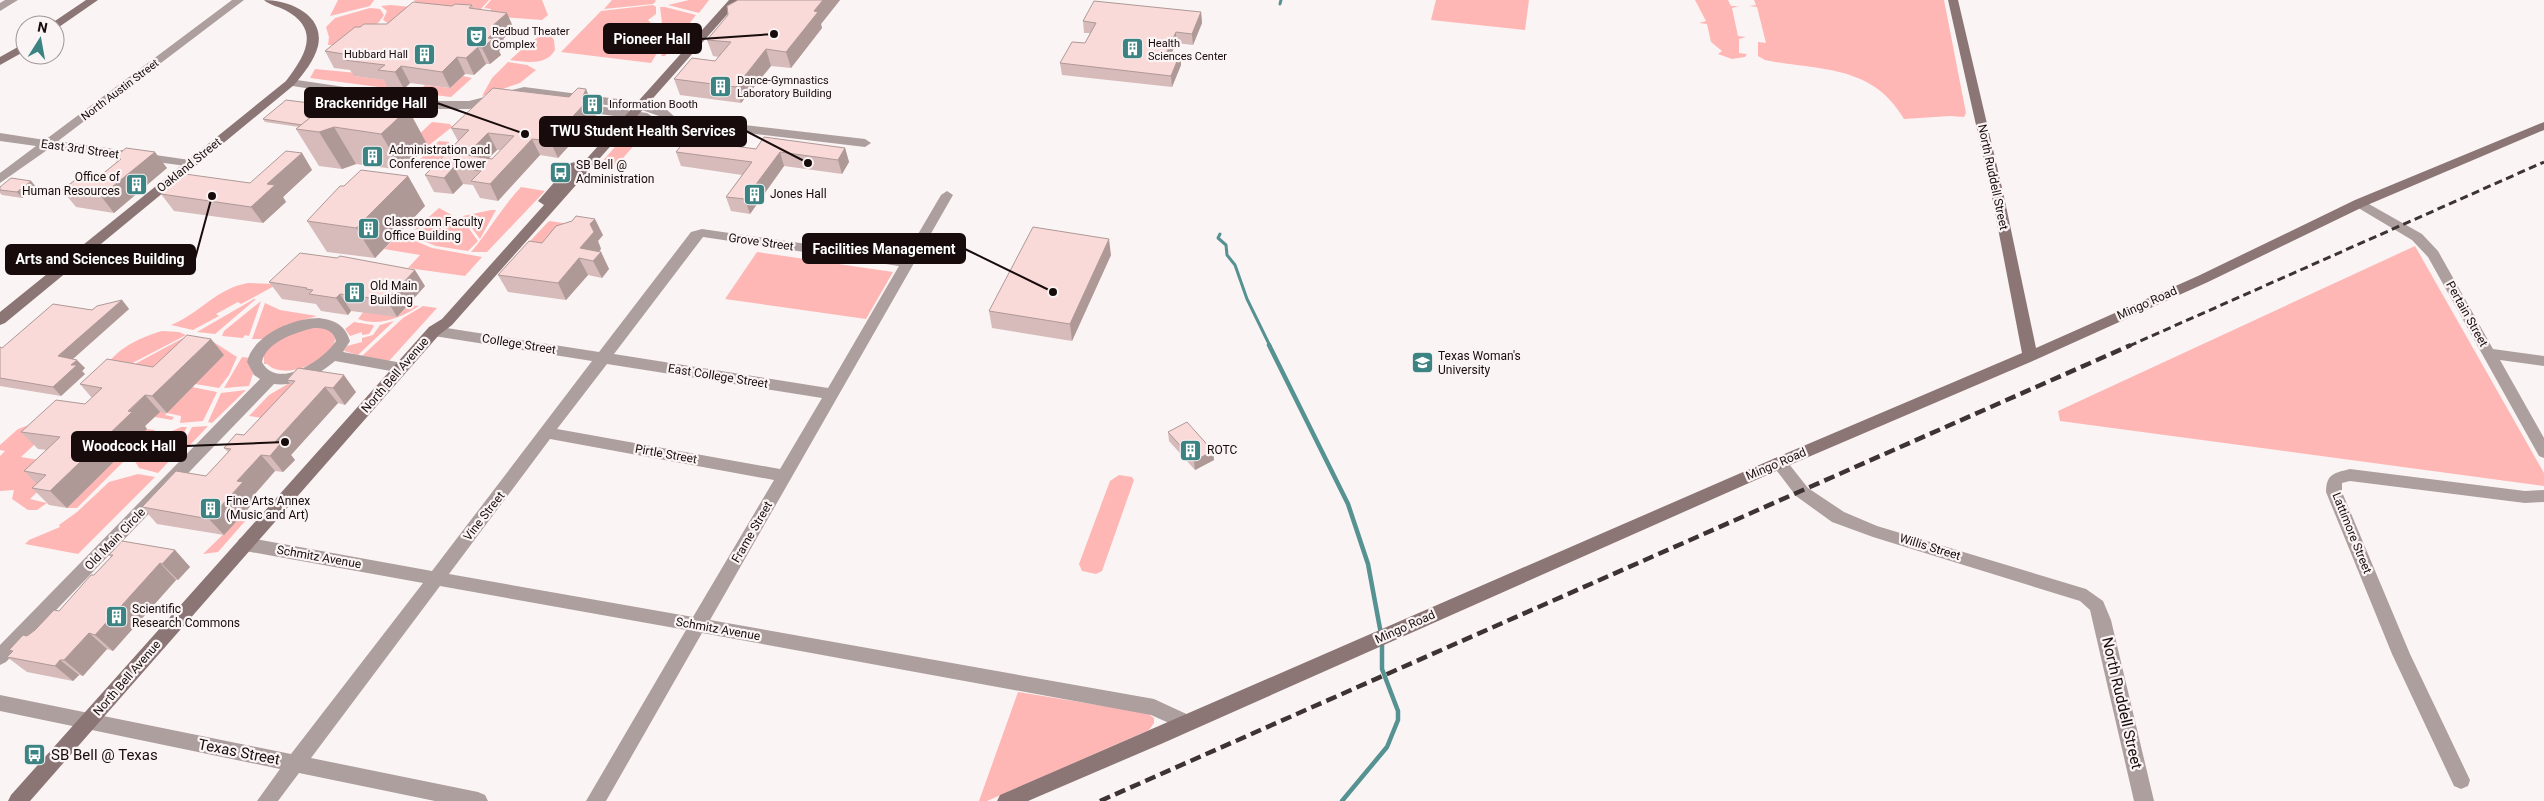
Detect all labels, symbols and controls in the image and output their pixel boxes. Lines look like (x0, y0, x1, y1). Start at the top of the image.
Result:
north arrow (15, 15, 65, 65)
text: N (36, 18, 49, 36)
callout: Pioneer Hall (604, 24, 701, 53)
theatre icon: Redbud Theater Complex (464, 25, 488, 49)
place label: Redbud Theater Complex (492, 25, 570, 51)
text: Pioneer Hall (614, 31, 691, 47)
building icon: Health Sciences Center (1120, 37, 1144, 61)
place label: Health Sciences Center (1148, 37, 1227, 63)
building icon: Hubbard Hall (412, 42, 436, 66)
place label: Hubbard Hall (344, 48, 408, 61)
street label: North Austin Street (79, 56, 162, 123)
building icon: Dance-Gymnastics Laboratory Building (709, 74, 733, 98)
place label: Dance-Gymnastics Laboratory Building (737, 74, 832, 100)
callout: Brackenridge Hall (305, 88, 437, 117)
building icon: Information Booth (581, 92, 605, 116)
text: Brackenridge Hall (315, 95, 427, 111)
place label: Information Booth (609, 98, 698, 111)
callout: TWU Student Health Services (540, 117, 746, 146)
text: TWU Student Health Services (550, 123, 736, 139)
street label: North Ruddell Street (1975, 123, 2011, 231)
street label: Oakland Street (154, 135, 224, 195)
street label: East 3rd Street (40, 137, 120, 161)
place label: Administration and Conference Tower (389, 143, 490, 171)
building icon: Administration and Conference Tower (361, 145, 385, 169)
place label: SB Bell @ Administration (576, 158, 654, 186)
bus stop icon: SB Bell @ Administration (548, 160, 572, 184)
place label: Office of Human Resources (22, 170, 121, 198)
building icon: Office of Human Resources (124, 172, 148, 196)
building icon: Jones Hall (742, 182, 766, 206)
place label: Jones Hall (770, 187, 827, 201)
place label: Classroom Faculty Office Building (384, 215, 483, 243)
building icon: Classroom Faculty Office Building (356, 217, 380, 241)
street label: Grove Street (728, 231, 795, 254)
callout: Facilities Management (803, 234, 965, 263)
text: Facilities Management (813, 241, 956, 257)
callout: Arts and Sciences Building (6, 245, 195, 274)
text: Arts and Sciences Building (15, 251, 185, 267)
place label: Old Main Building (370, 279, 417, 307)
street label: Pertain Street (2443, 279, 2491, 349)
building icon: Old Main Building (342, 281, 366, 305)
street label: Mingo Road (2115, 284, 2179, 322)
street label: College Street (481, 331, 557, 357)
street label: North Bell Avenue (358, 334, 432, 416)
place label: Texas Woman's University (1438, 349, 1521, 377)
school or university icon: Texas Woman's University (1410, 351, 1434, 375)
street label: East College Street (667, 361, 769, 391)
callout: Woodcock Hall (72, 432, 186, 461)
text: Woodcock Hall (82, 438, 176, 454)
building icon: ROTC (1179, 438, 1203, 462)
street label: Pirtle Street (634, 442, 698, 466)
place label: ROTC (1207, 443, 1237, 457)
street label: Mingo Road (1744, 445, 1808, 483)
street label: Vine Street (461, 489, 507, 543)
street label: Lattimore Street (2329, 490, 2375, 576)
place label: Fine Arts Annex (Music and Art) (226, 494, 310, 522)
building icon: Fine Arts Annex (Music and Art) (198, 496, 222, 520)
street label: Frame Street (729, 499, 775, 565)
street label: Old Main Circle (82, 505, 148, 573)
street label: Willis Street (1898, 531, 1962, 563)
street label: Schmitz Avenue (276, 543, 362, 571)
place label: Scientific Research Commons (132, 602, 240, 630)
building icon: Scientific Research Commons (104, 604, 128, 628)
street label: Mingo Road (1373, 608, 1437, 646)
street label: Schmitz Avenue (675, 615, 761, 643)
street label: North Ruddell Street (2098, 635, 2146, 771)
street label: North Bell Avenue (90, 637, 164, 719)
street label: Texas Street (197, 735, 281, 769)
bus stop icon: SB Bell @ Texas (23, 743, 47, 767)
place label: SB Bell @ Texas (51, 746, 158, 764)

